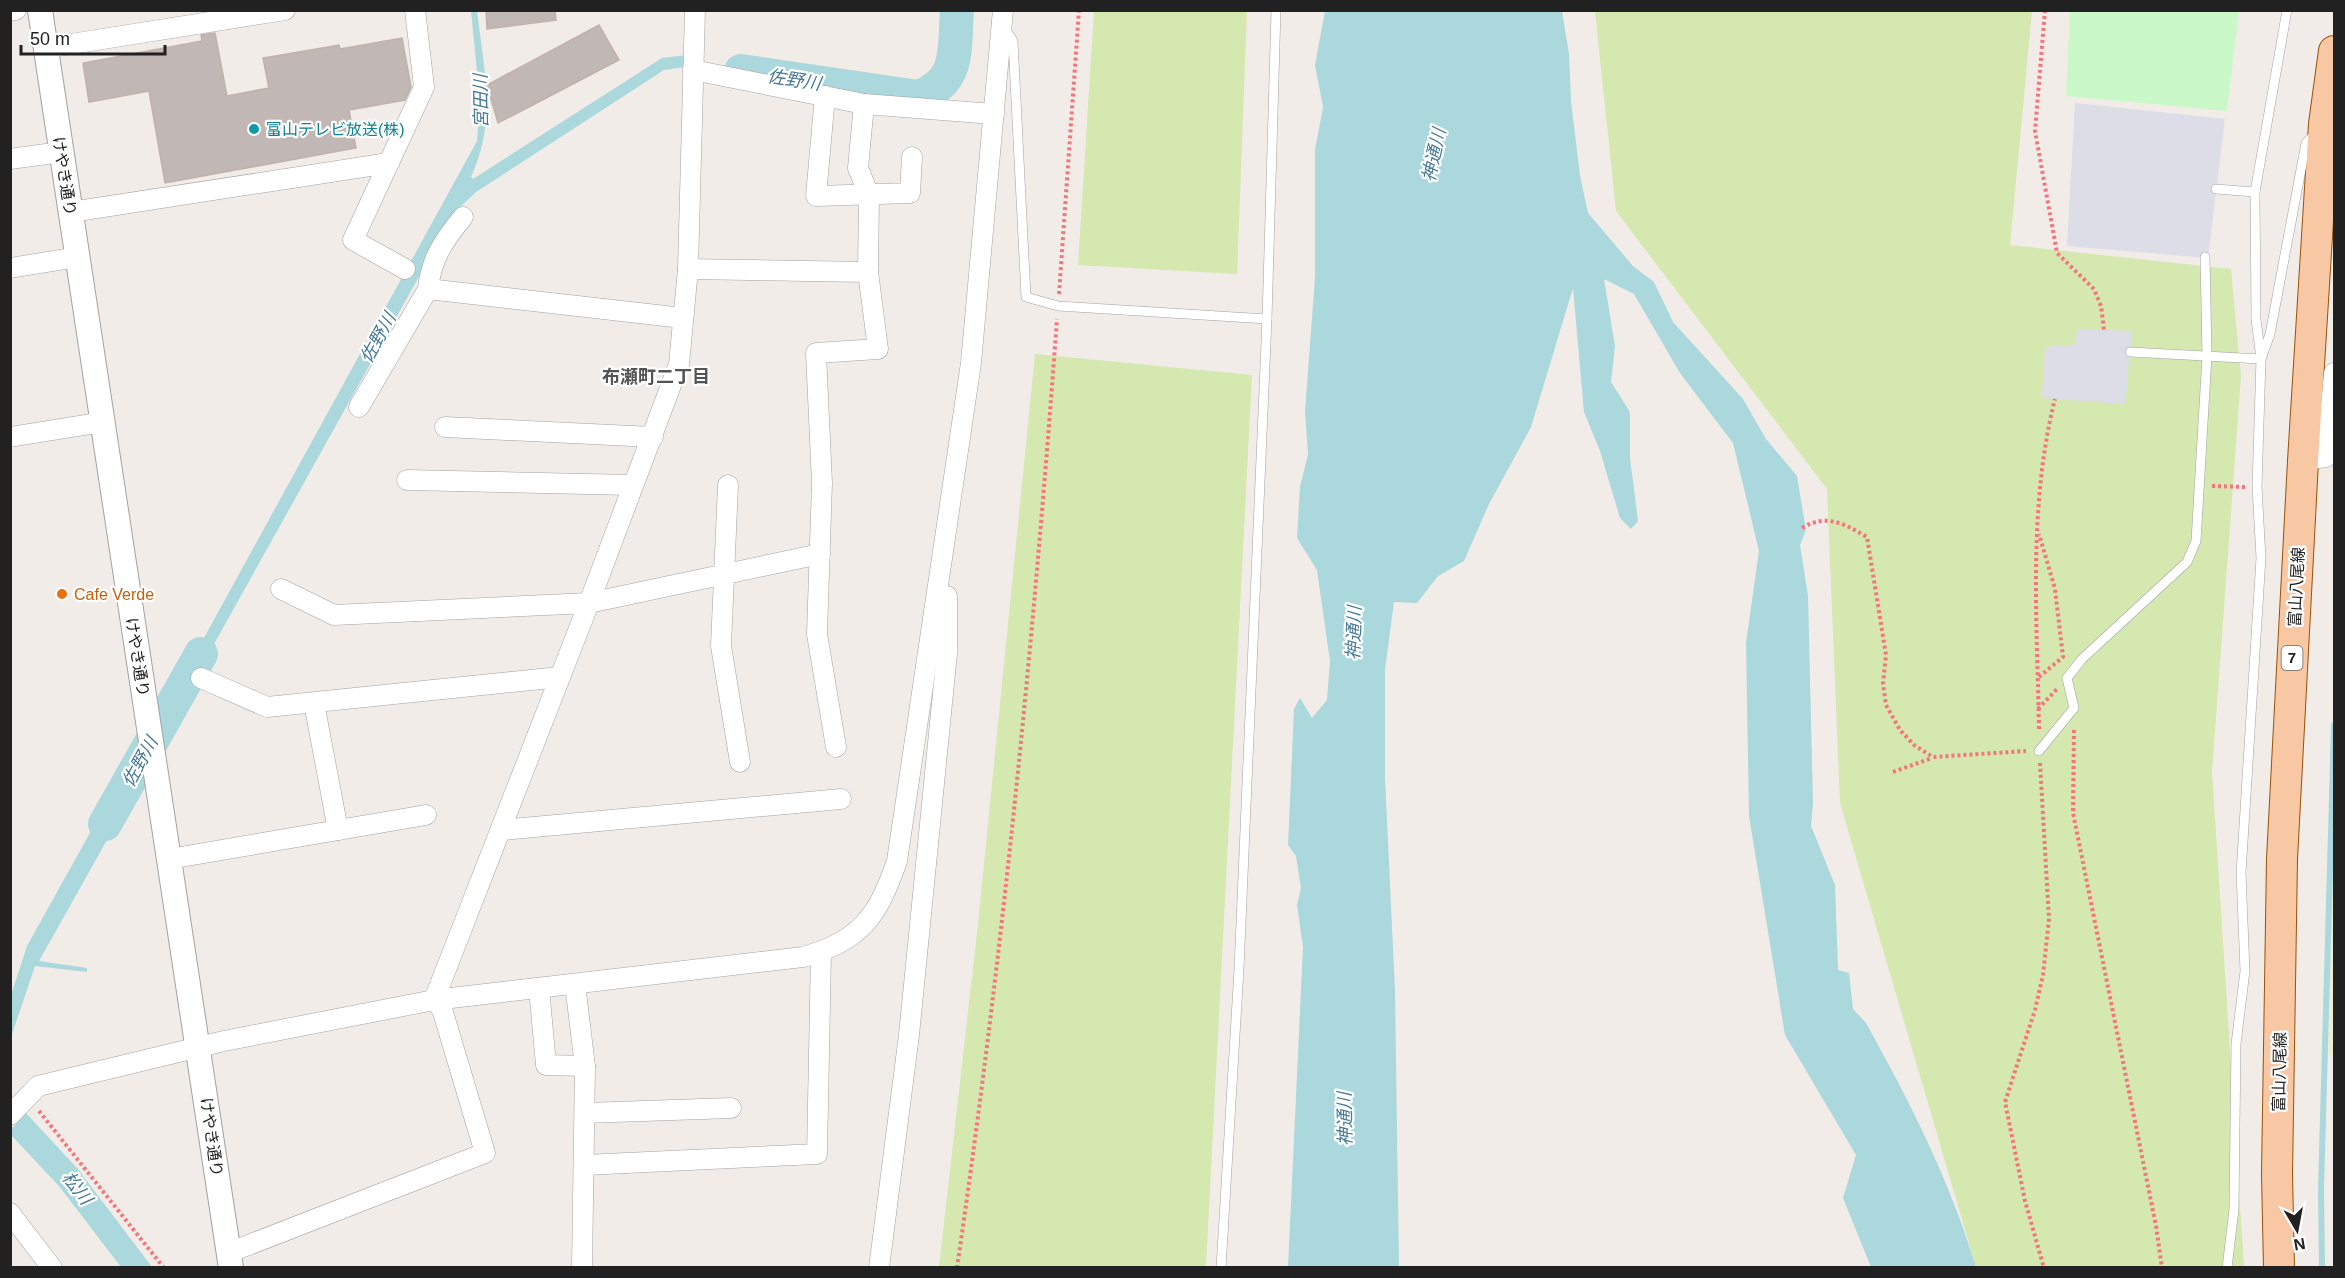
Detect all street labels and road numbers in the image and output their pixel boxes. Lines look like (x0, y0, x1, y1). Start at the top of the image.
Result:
street label: けやき通り (50, 135, 79, 217)
street label: 富山八尾線 (2286, 547, 2307, 627)
street label: けやき通り (123, 616, 152, 698)
road number: 7 (2282, 646, 2302, 670)
street label: 富山八尾線 (2270, 1032, 2289, 1112)
street label: けやき通り (198, 1096, 225, 1178)

